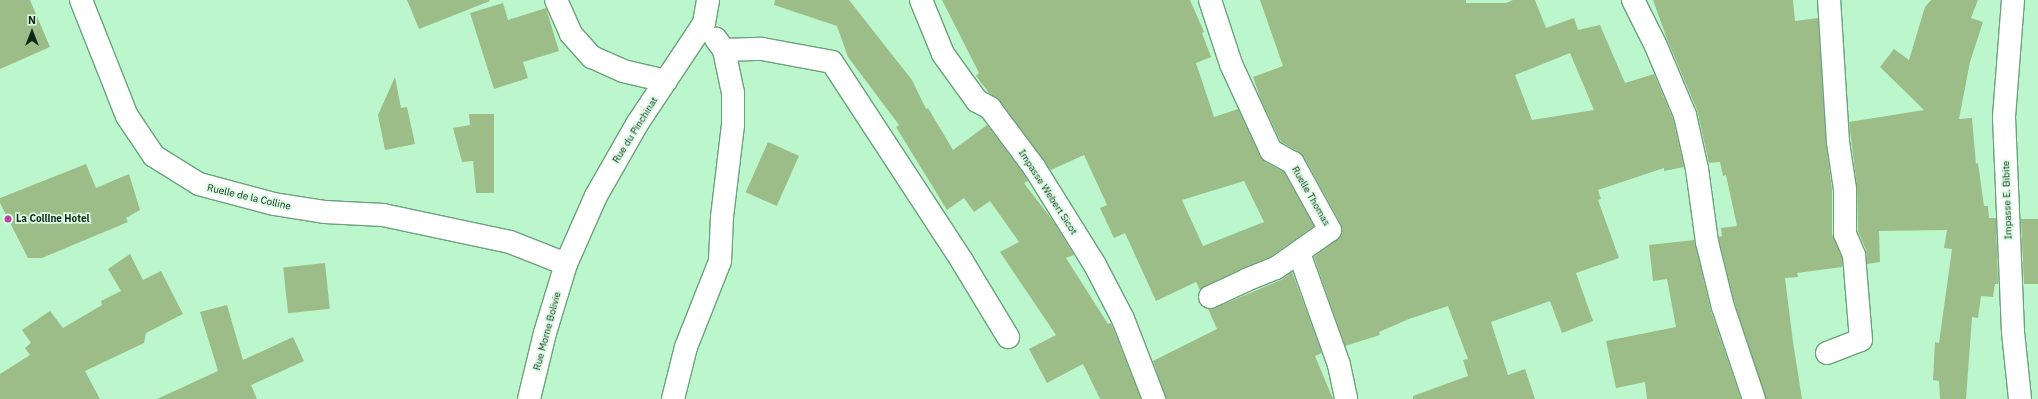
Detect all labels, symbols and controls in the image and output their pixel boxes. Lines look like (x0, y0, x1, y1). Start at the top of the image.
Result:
north arrow (12, 12, 52, 52)
text: N (28, 13, 36, 27)
street label: Rue du Pinchinat (610, 95, 660, 165)
street label: Impasse Webert Sicot (1016, 147, 1080, 237)
street label: Impasse E. Bibite (2000, 161, 2014, 239)
street label: Ruelle Thomas (1289, 164, 1333, 228)
street label: Ruelle de la Colline (206, 182, 292, 212)
place label: La Colline Hotel (16, 213, 90, 225)
marker: La Colline Hotel (3, 214, 13, 224)
street label: Rue Morne Bolivie (531, 290, 563, 372)

